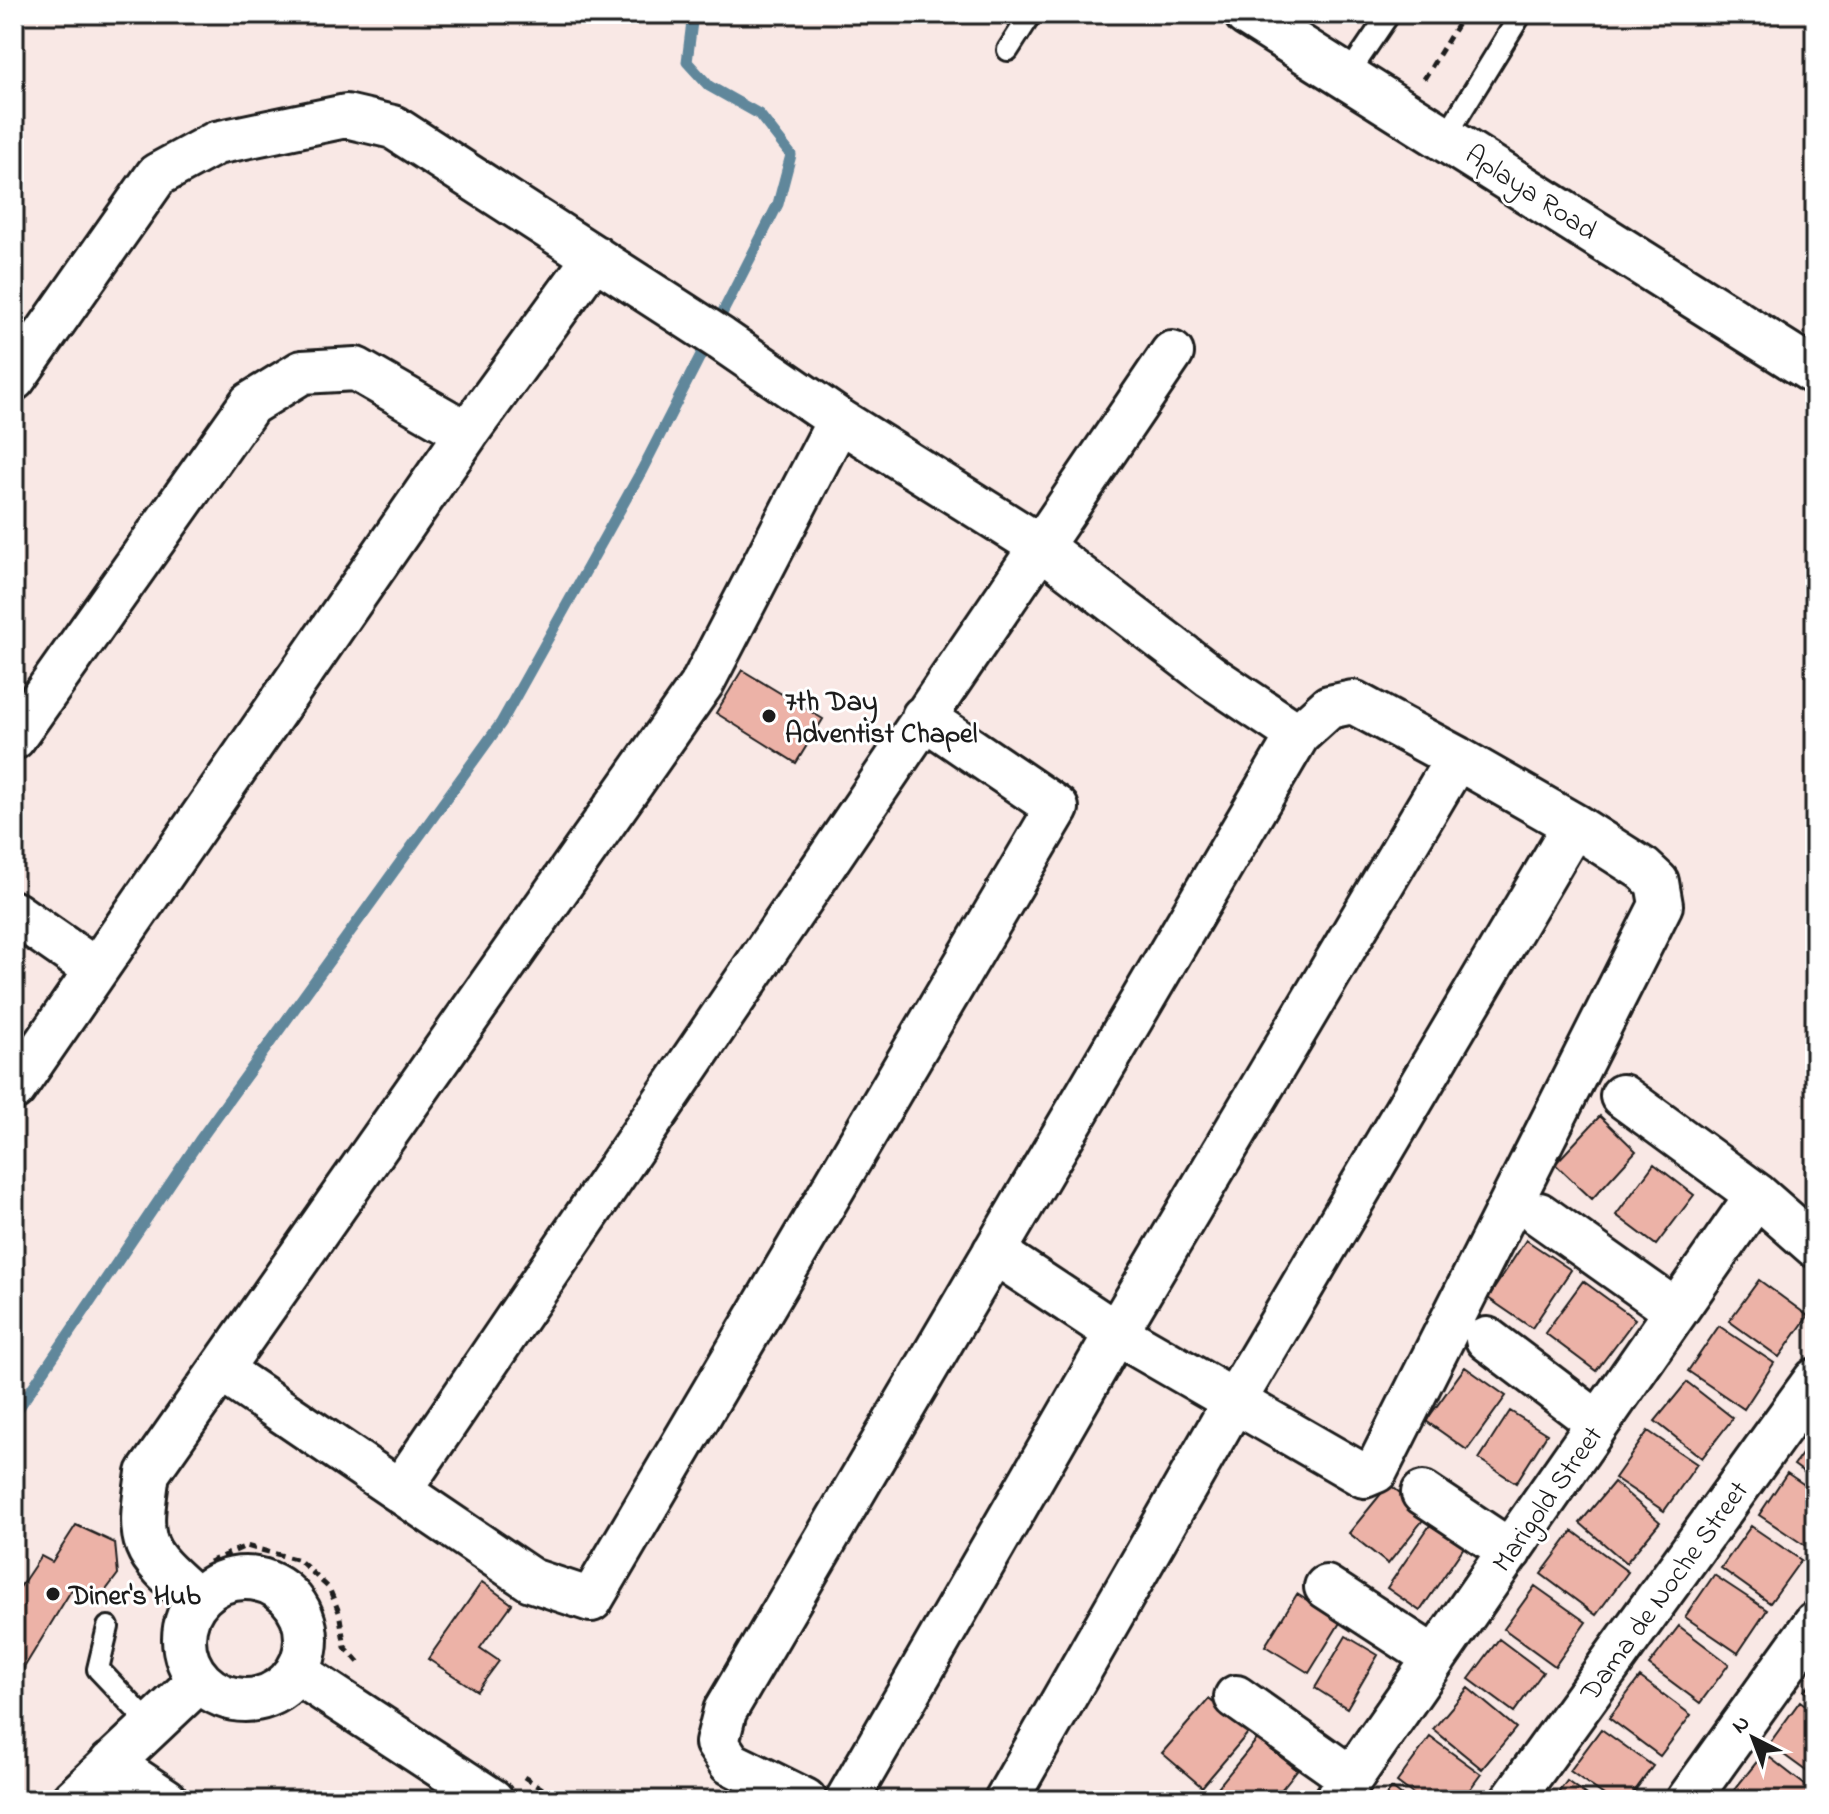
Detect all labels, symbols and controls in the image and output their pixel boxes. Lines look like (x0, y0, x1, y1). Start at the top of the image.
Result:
street label: Aplaya Road (1456, 136, 1604, 252)
place label: 7th Day Adventist Chapel (785, 683, 978, 756)
marker: 7th Day Adventist Chapel (760, 707, 778, 725)
street label: Marigold Street (1483, 1419, 1614, 1581)
street label: Dama de Noche Street (1571, 1473, 1760, 1712)
place label: Diner's Hub (67, 1577, 201, 1618)
marker: Diner's Hub (44, 1585, 62, 1603)
north arrow (1713, 1698, 1793, 1778)
text: N (1725, 1709, 1758, 1742)

